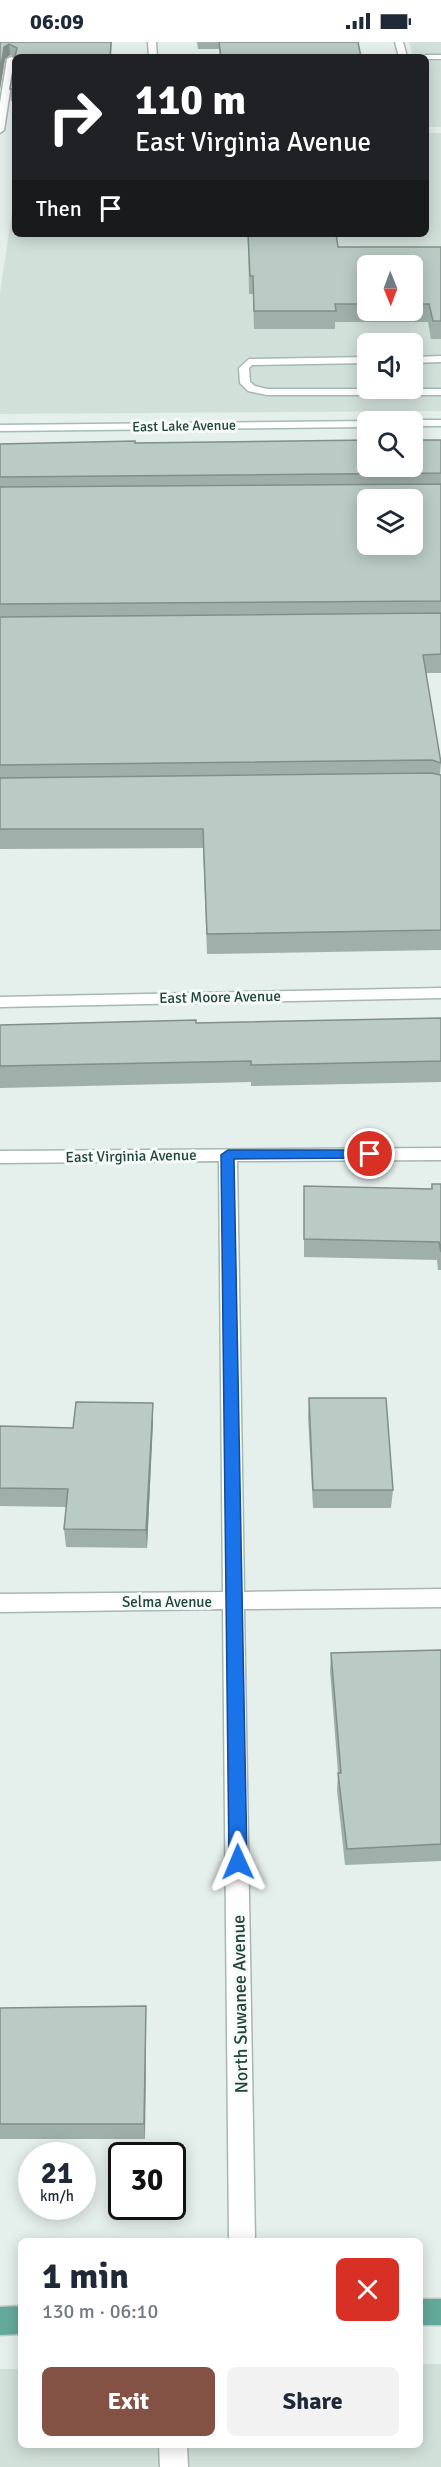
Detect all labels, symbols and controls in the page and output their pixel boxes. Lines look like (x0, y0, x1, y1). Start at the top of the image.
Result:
text: 06:09 (30, 8, 84, 35)
text: 110 m (135, 75, 246, 126)
icon: right (36, 78, 114, 156)
text: East Virginia Avenue (135, 126, 371, 159)
icon: arrive (94, 192, 127, 225)
text: Then (36, 195, 82, 222)
north arrow (357, 255, 423, 321)
map controls (357, 255, 423, 555)
button: sound (357, 333, 423, 399)
button: search (357, 411, 423, 477)
street label: East Lake Avenue (132, 417, 236, 435)
button: layers (357, 489, 423, 555)
street label: East Moore Avenue (159, 987, 281, 1007)
pin (344, 1128, 395, 1179)
icon: arrive (353, 1137, 386, 1170)
street label: East Virginia Avenue (65, 1146, 197, 1166)
street label: Selma Avenue (122, 1593, 212, 1611)
position arrow (206, 1830, 270, 1894)
street label: North Suwanee Avenue (227, 1915, 253, 2093)
speed limit sign: 30 (108, 2142, 186, 2220)
text: 21 (41, 2155, 73, 2192)
text: km/h (40, 2187, 74, 2205)
text: 1 min (42, 2254, 129, 2299)
button: close (336, 2258, 399, 2321)
text: 130 m · 06:10 (42, 2299, 158, 2324)
button: Exit (42, 2367, 215, 2436)
button: Share (227, 2367, 399, 2436)

